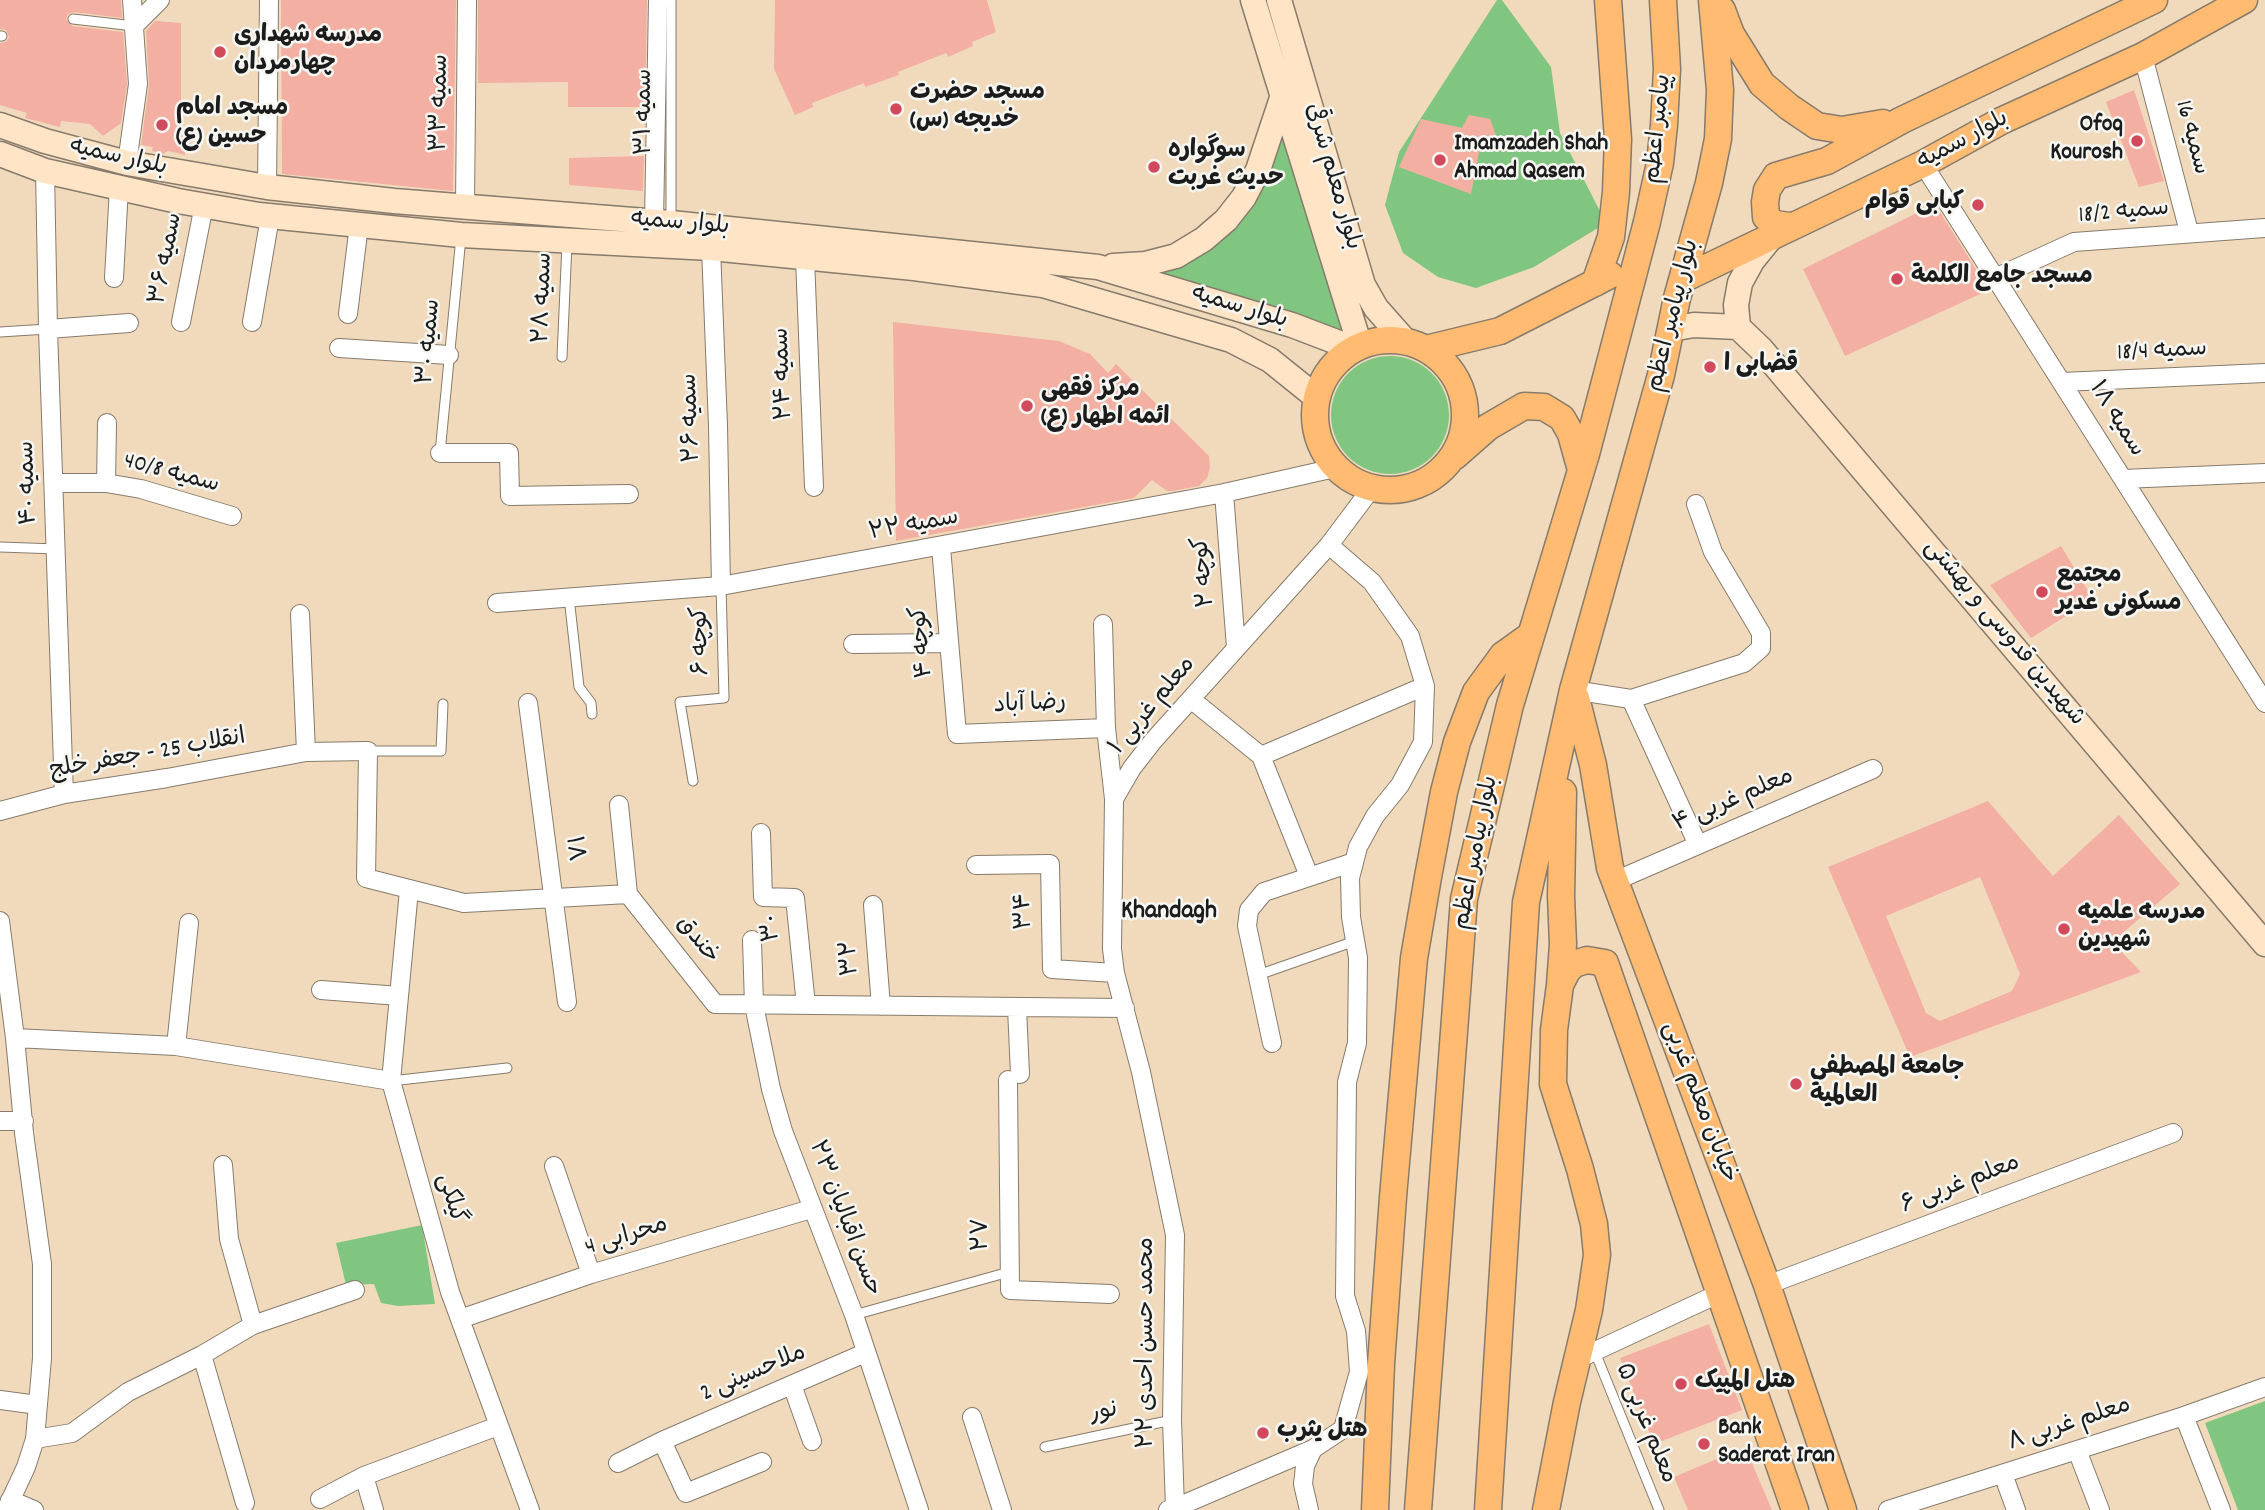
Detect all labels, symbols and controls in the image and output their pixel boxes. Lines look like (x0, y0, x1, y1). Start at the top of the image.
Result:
place label: مدرسه شهداری چهارمردان (234, 24, 382, 80)
marker: مدرسه شهداری چهارمردان (212, 44, 228, 60)
street label: سمیه ۳۳ (427, 54, 457, 152)
street label: سمیه ۳۱ (633, 69, 661, 155)
street label: پیامبر اعظم (1640, 73, 1680, 185)
place label: مسجد حضرت خدیجه (س) (910, 81, 1045, 137)
place label: مسجد امام حسین (ع) (176, 97, 288, 153)
street label: سمیه 16 (2166, 98, 2214, 178)
street label: بلوار معلم شرقی (1296, 100, 1366, 254)
marker: مسجد حضرت خدیجه (س) (888, 101, 904, 117)
street label: بلوار سمیه (1914, 106, 2014, 178)
place label: Ofoq Kourosh (2050, 113, 2123, 169)
marker: مسجد امام حسین (ع) (154, 117, 170, 133)
place label: Imamzadeh Shah Ahmad Qasem (1454, 132, 1608, 188)
marker: Ofoq Kourosh (2129, 133, 2145, 149)
street label: بلوار سمیه (67, 134, 169, 184)
place label: سوگواره حدیث غربت (1168, 139, 1284, 195)
marker: Imamzadeh Shah Ahmad Qasem (1432, 152, 1448, 168)
marker: سوگواره حدیث غربت (1146, 159, 1162, 175)
place label: کبابی قوام (1865, 191, 1964, 219)
street label: سمیه 18/2 (2078, 196, 2170, 232)
marker: کبابی قوام (1970, 197, 1986, 213)
street label: بلوار سمیه (629, 206, 731, 244)
street label: سمیه ۳۶ (145, 211, 191, 307)
street label: بلوار پیامبر اعظم (1642, 237, 1708, 395)
street label: سمیه ۲۸ (529, 252, 561, 344)
place label: مسجد جامع الکلمة (1911, 265, 2093, 293)
marker: مسجد جامع الکلمة (1889, 271, 1905, 287)
street label: بلوار سمیه (1187, 281, 1291, 337)
street label: سمیه ۳۰ (413, 298, 449, 386)
street label: سمیه ۲۴ (769, 327, 801, 421)
street label: سمیه 18/4 (2116, 336, 2208, 370)
place label: قضابی ا (1724, 353, 1798, 381)
marker: قضابی ا (1702, 359, 1718, 375)
street label: سمیه ۲۶ (677, 373, 709, 463)
street label: سمیه ۱۸ (2081, 377, 2149, 463)
place label: مرکز فقهی ائمه اطهار (ع) (1041, 378, 1169, 434)
marker: مرکز فقهی ائمه اطهار (ع) (1019, 398, 1035, 414)
street label: سمیه ۴۰ (14, 440, 46, 526)
street label: سمیه 40/8 (120, 448, 222, 502)
street label: سمیه ۲۲ (867, 505, 961, 549)
street label: شهیدین قدوسی و بهشتی (1916, 535, 2090, 733)
street label: کوچه ۲ (1189, 536, 1223, 608)
place label: مجتمع مسکونی غدیر (2056, 564, 2181, 620)
marker: مجتمع مسکونی غدیر (2034, 584, 2050, 600)
street label: کوچه ۴ (906, 605, 942, 679)
street label: کوچه ۶ (688, 606, 718, 676)
street label: معلم غربی ۱ (1105, 652, 1203, 762)
street label: رضا آباد (993, 690, 1067, 722)
street label: انقلاب 25 - جعفر خلج (48, 725, 248, 787)
street label: معلم غربی ۴ (1669, 764, 1799, 840)
street label: بلوار پیامبر اعظم (1449, 774, 1507, 932)
street label: ۱۸ (556, 835, 588, 863)
street label: ۳۴ (1011, 892, 1041, 930)
district label: Khandagh (1121, 897, 1217, 929)
place label: مدرسه علمیه شهیدین (2078, 901, 2206, 957)
street label: خندق (668, 911, 724, 971)
street label: ۳۰ (757, 913, 789, 943)
marker: مدرسه علمیه شهیدین (2056, 921, 2072, 937)
street label: ۳۲ (836, 939, 868, 977)
street label: خیابان معلم غربی (1654, 1018, 1742, 1188)
place label: جامعة المصطفی العالمیة (1810, 1056, 1964, 1112)
marker: جامعة المصطفی العالمیة (1788, 1076, 1804, 1092)
street label: ۲۳ حسن اقبالیان (800, 1137, 886, 1301)
street label: معلم غربی ۶ (1897, 1150, 2025, 1222)
street label: گیلکی (428, 1171, 470, 1227)
street label: محرابی 4 (582, 1212, 672, 1264)
street label: ۲۷ (970, 1218, 998, 1252)
street label: ۲۲ محمد حسن احدی (1135, 1237, 1163, 1449)
street label: ملاحسینی 2 (697, 1340, 811, 1410)
street label: معلم غربی ۵ (1607, 1360, 1681, 1488)
place label: هتل المپیک (1695, 1370, 1795, 1398)
marker: هتل المپیک (1673, 1376, 1689, 1392)
street label: معلم غربی ۸ (2005, 1393, 2135, 1459)
street label: نور (1087, 1397, 1121, 1431)
place label: Bank Saderat Iran (1718, 1416, 1835, 1472)
place label: هتل یثرب (1277, 1419, 1367, 1447)
marker: هتل یثرب (1255, 1425, 1271, 1441)
marker: Bank Saderat Iran (1696, 1436, 1712, 1452)

